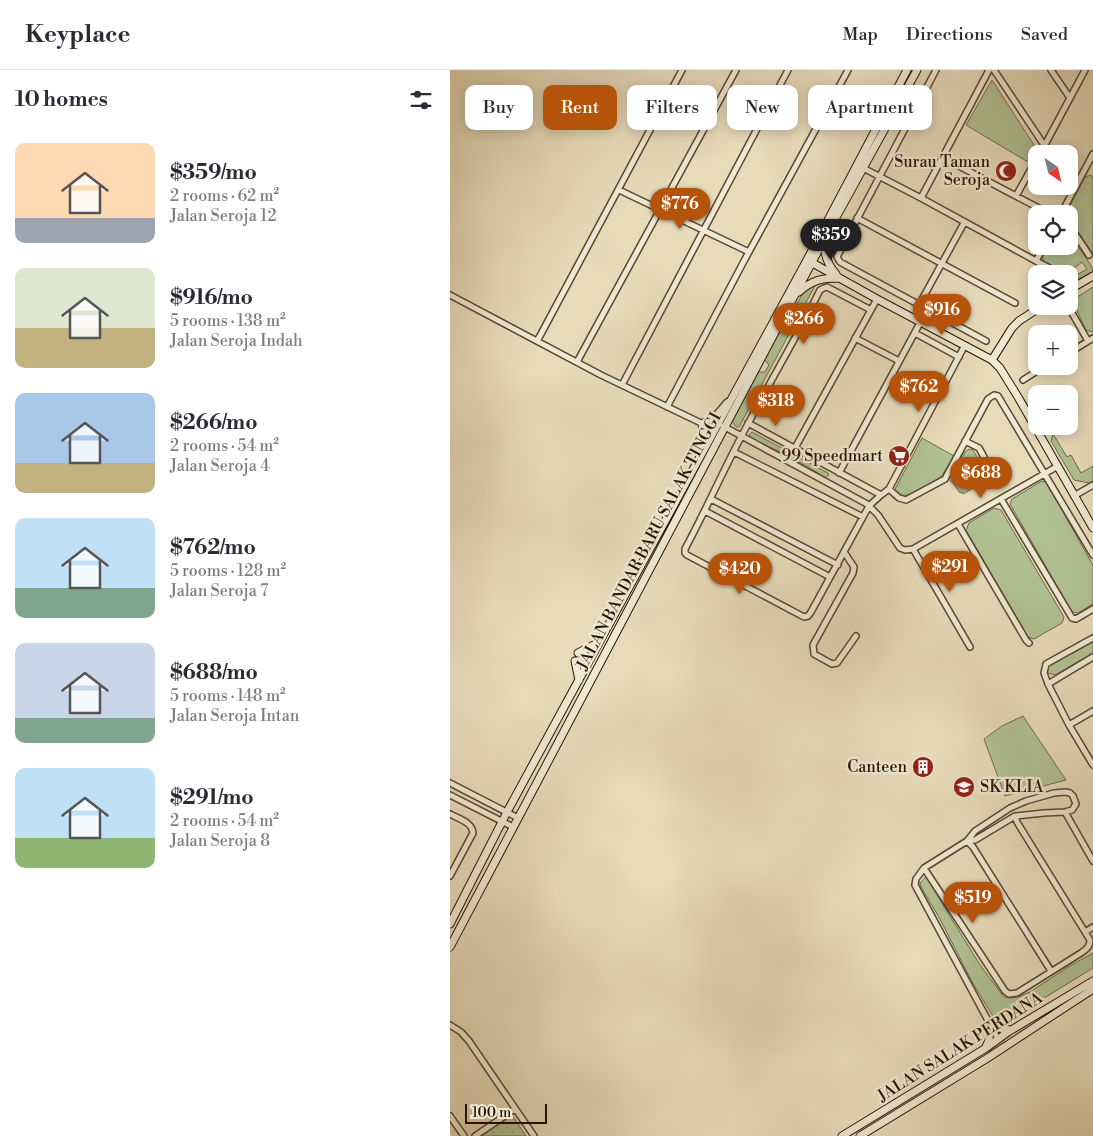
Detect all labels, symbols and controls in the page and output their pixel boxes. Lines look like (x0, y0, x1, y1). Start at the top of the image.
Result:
text: Keyplace (25, 20, 130, 50)
text: Map (842, 23, 878, 46)
text: Directions (906, 23, 993, 46)
text: Saved (1021, 23, 1068, 46)
chip: Buy (465, 85, 533, 130)
chip: Rent (543, 85, 617, 130)
chip: Filters (627, 85, 717, 130)
chip: New (727, 85, 798, 130)
chip: Apartment (808, 85, 932, 130)
icon: filters (407, 86, 435, 114)
text: 10 homes (15, 87, 108, 113)
north arrow (1028, 145, 1078, 195)
map controls (1028, 145, 1078, 435)
place label: Surau Taman Seroja (894, 152, 991, 190)
mosque icon: Surau Taman Seroja (994, 159, 1018, 183)
text: $359/mo (170, 160, 257, 186)
icon: home (55, 163, 115, 223)
text: 2 rooms · 62 m² (170, 186, 279, 206)
pin: $776 (650, 188, 710, 230)
text: $776 (661, 194, 699, 214)
button: locate (1028, 205, 1078, 255)
text: Jalan Seroja 12 (170, 206, 277, 226)
pin: $359 (801, 218, 861, 261)
text: $359 (811, 225, 851, 245)
button: layers (1028, 265, 1078, 315)
text: $916/mo (170, 285, 253, 311)
icon: home (55, 288, 115, 348)
pin: $916 (912, 294, 972, 336)
text: $916 (924, 300, 960, 320)
pin: $266 (774, 302, 834, 345)
text: $266 (784, 309, 824, 329)
text: 5 rooms · 138 m² (170, 311, 286, 331)
button: + (1028, 325, 1078, 375)
text: Jalan Seroja Indah (170, 331, 303, 351)
pin: $762 (889, 370, 949, 413)
text: $762 (900, 377, 938, 397)
pin: $318 (746, 384, 806, 427)
button: − (1028, 385, 1078, 435)
text: $318 (758, 391, 794, 411)
street label: JALAN BANDAR BARU SALAK TINGGI (572, 409, 726, 674)
text: $266/mo (170, 410, 258, 436)
icon: home (55, 413, 115, 473)
text: 2 rooms · 54 m² (170, 436, 279, 456)
supermarket icon: 99 Speedmart (887, 444, 911, 468)
place label: 99 Speedmart (781, 446, 883, 466)
text: Jalan Seroja 4 (170, 456, 270, 476)
pin: $688 (951, 456, 1011, 499)
text: $688 (961, 463, 1001, 483)
text: $762/mo (170, 535, 256, 561)
icon: home (55, 538, 115, 598)
pin: $291 (920, 550, 980, 593)
pin: $420 (710, 552, 770, 595)
text: $291 (932, 557, 968, 577)
text: $420 (719, 559, 761, 579)
text: 5 rooms · 128 m² (170, 561, 286, 581)
text: Jalan Seroja 7 (170, 581, 268, 601)
text: $688/mo (170, 660, 258, 686)
icon: home (55, 663, 115, 723)
text: 5 rooms · 148 m² (170, 686, 286, 706)
text: Jalan Seroja Intan (170, 706, 299, 726)
building icon: Canteen (911, 755, 935, 779)
place label: Canteen (847, 757, 907, 777)
school or university icon: SK KLIA (952, 775, 976, 799)
place label: SK KLIA (980, 777, 1044, 797)
text: $291/mo (170, 785, 254, 811)
icon: home (55, 788, 115, 848)
text: 2 rooms · 54 m² (170, 811, 279, 831)
text: Jalan Seroja 8 (170, 831, 270, 851)
pin: $519 (943, 882, 1003, 924)
text: $519 (955, 888, 991, 908)
street label: JALAN SALAK PERDANA (873, 987, 1047, 1107)
scale bar (465, 1101, 548, 1124)
text: 100 m (472, 1104, 511, 1122)

